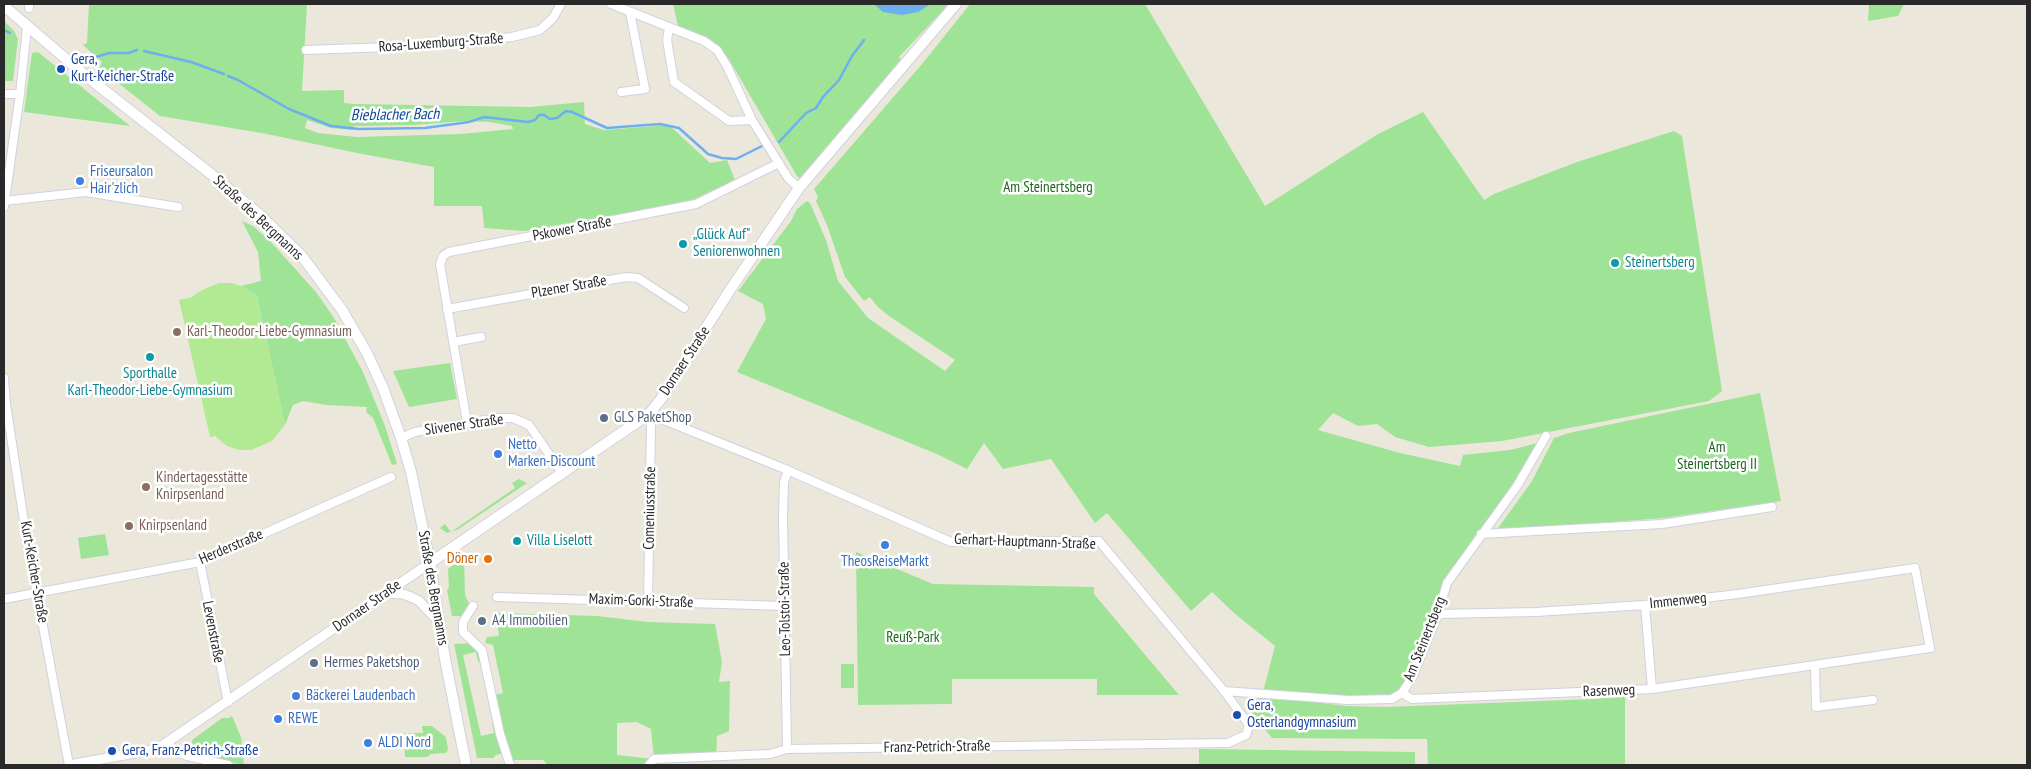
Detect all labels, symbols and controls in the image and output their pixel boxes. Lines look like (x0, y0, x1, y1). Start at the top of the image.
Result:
street label: Rosa-Luxemburg-Straße (378, 30, 504, 56)
place label: Gera, Kurt-Keicher-Straße (71, 51, 174, 86)
marker: Gera, Kurt-Keicher-Straße (55, 63, 67, 75)
water label: Bieblacher Bach (351, 105, 439, 125)
place label: Friseursalon Hair'zlich (90, 163, 153, 198)
street label: Straße des Bergmanns (209, 172, 307, 264)
marker: Friseursalon Hair'zlich (74, 175, 86, 187)
park label: Am Steinertsberg (1003, 179, 1093, 197)
street label: Pskower Straße (531, 213, 613, 245)
place label: „Glück Auf" Seniorenwohnen (693, 226, 780, 261)
marker: „Glück Auf" Seniorenwohnen (677, 238, 689, 250)
place label: Steinertsberg (1625, 254, 1695, 272)
marker: Steinertsberg (1609, 257, 1621, 269)
street label: Plzener Straße (530, 272, 608, 302)
place label: Karl-Theodor-Liebe-Gymnasium (187, 323, 352, 341)
street label: Dornaer Straße (656, 323, 714, 399)
marker: Karl-Theodor-Liebe-Gymnasium (171, 326, 183, 338)
marker: Sporthalle Karl-Theodor-Liebe-Gymnasium (144, 351, 156, 363)
place label: Sporthalle Karl-Theodor-Liebe-Gymnasium (68, 365, 232, 400)
place label: GLS PaketShop (614, 409, 692, 427)
street label: Slivener Straße (423, 411, 505, 439)
marker: GLS PaketShop (598, 412, 610, 424)
place label: Netto Marken-Discount (508, 436, 595, 471)
park label: Am Steinertsberg II (1677, 439, 1757, 474)
marker: Netto Marken-Discount (492, 448, 504, 460)
street label: Comeniusstraße (640, 466, 660, 550)
place label: Kindertagesstätte Knirpsenland (156, 469, 248, 504)
marker: Kindertagesstätte Knirpsenland (140, 481, 152, 493)
place label: Knirpsenland (139, 517, 207, 535)
street label: Kurt-Keicher-Straße (16, 520, 52, 624)
marker: Knirpsenland (123, 520, 135, 532)
street label: Herderstraße (196, 525, 266, 569)
street label: Straße des Bergmanns (414, 529, 452, 647)
street label: Gerhart-Hauptmann-Straße (954, 531, 1096, 553)
place label: Villa Liselott (527, 532, 592, 550)
marker: Villa Liselott (511, 535, 523, 547)
marker: TheosReiseMarkt (879, 539, 891, 551)
place label: Döner (447, 550, 478, 568)
marker: Döner (482, 553, 494, 565)
place label: TheosReiseMarkt (841, 553, 929, 571)
street label: Leo-Tolstoi-Straße (775, 562, 795, 656)
street label: Dornaer Straße (330, 576, 404, 636)
street label: Immenweg (1649, 589, 1707, 613)
street label: Maxim-Gorki-Straße (588, 590, 694, 612)
street label: Am Steinertsberg (1400, 594, 1450, 684)
street label: Levenstraße (198, 599, 228, 665)
place label: A4 Immobilien (492, 612, 568, 630)
marker: A4 Immobilien (476, 615, 488, 627)
park label: Reuß-Park (886, 629, 940, 647)
place label: Hermes Paketshop (324, 654, 420, 672)
marker: Hermes Paketshop (308, 657, 320, 669)
street label: Rasenweg (1583, 681, 1635, 701)
place label: Bäckerei Laudenbach (306, 687, 415, 705)
marker: Bäckerei Laudenbach (290, 690, 302, 702)
place label: Gera, Osterlandgymnasium (1247, 697, 1356, 732)
marker: Gera, Osterlandgymnasium (1231, 709, 1243, 721)
place label: REWE (288, 710, 318, 728)
marker: REWE (272, 713, 284, 725)
place label: ALDI Nord (378, 734, 431, 752)
marker: ALDI Nord (362, 737, 374, 749)
street label: Franz-Petrich-Straße (884, 737, 990, 757)
place label: Gera, Franz-Petrich-Straße (122, 742, 258, 760)
marker: Gera, Franz-Petrich-Straße (106, 745, 118, 757)

